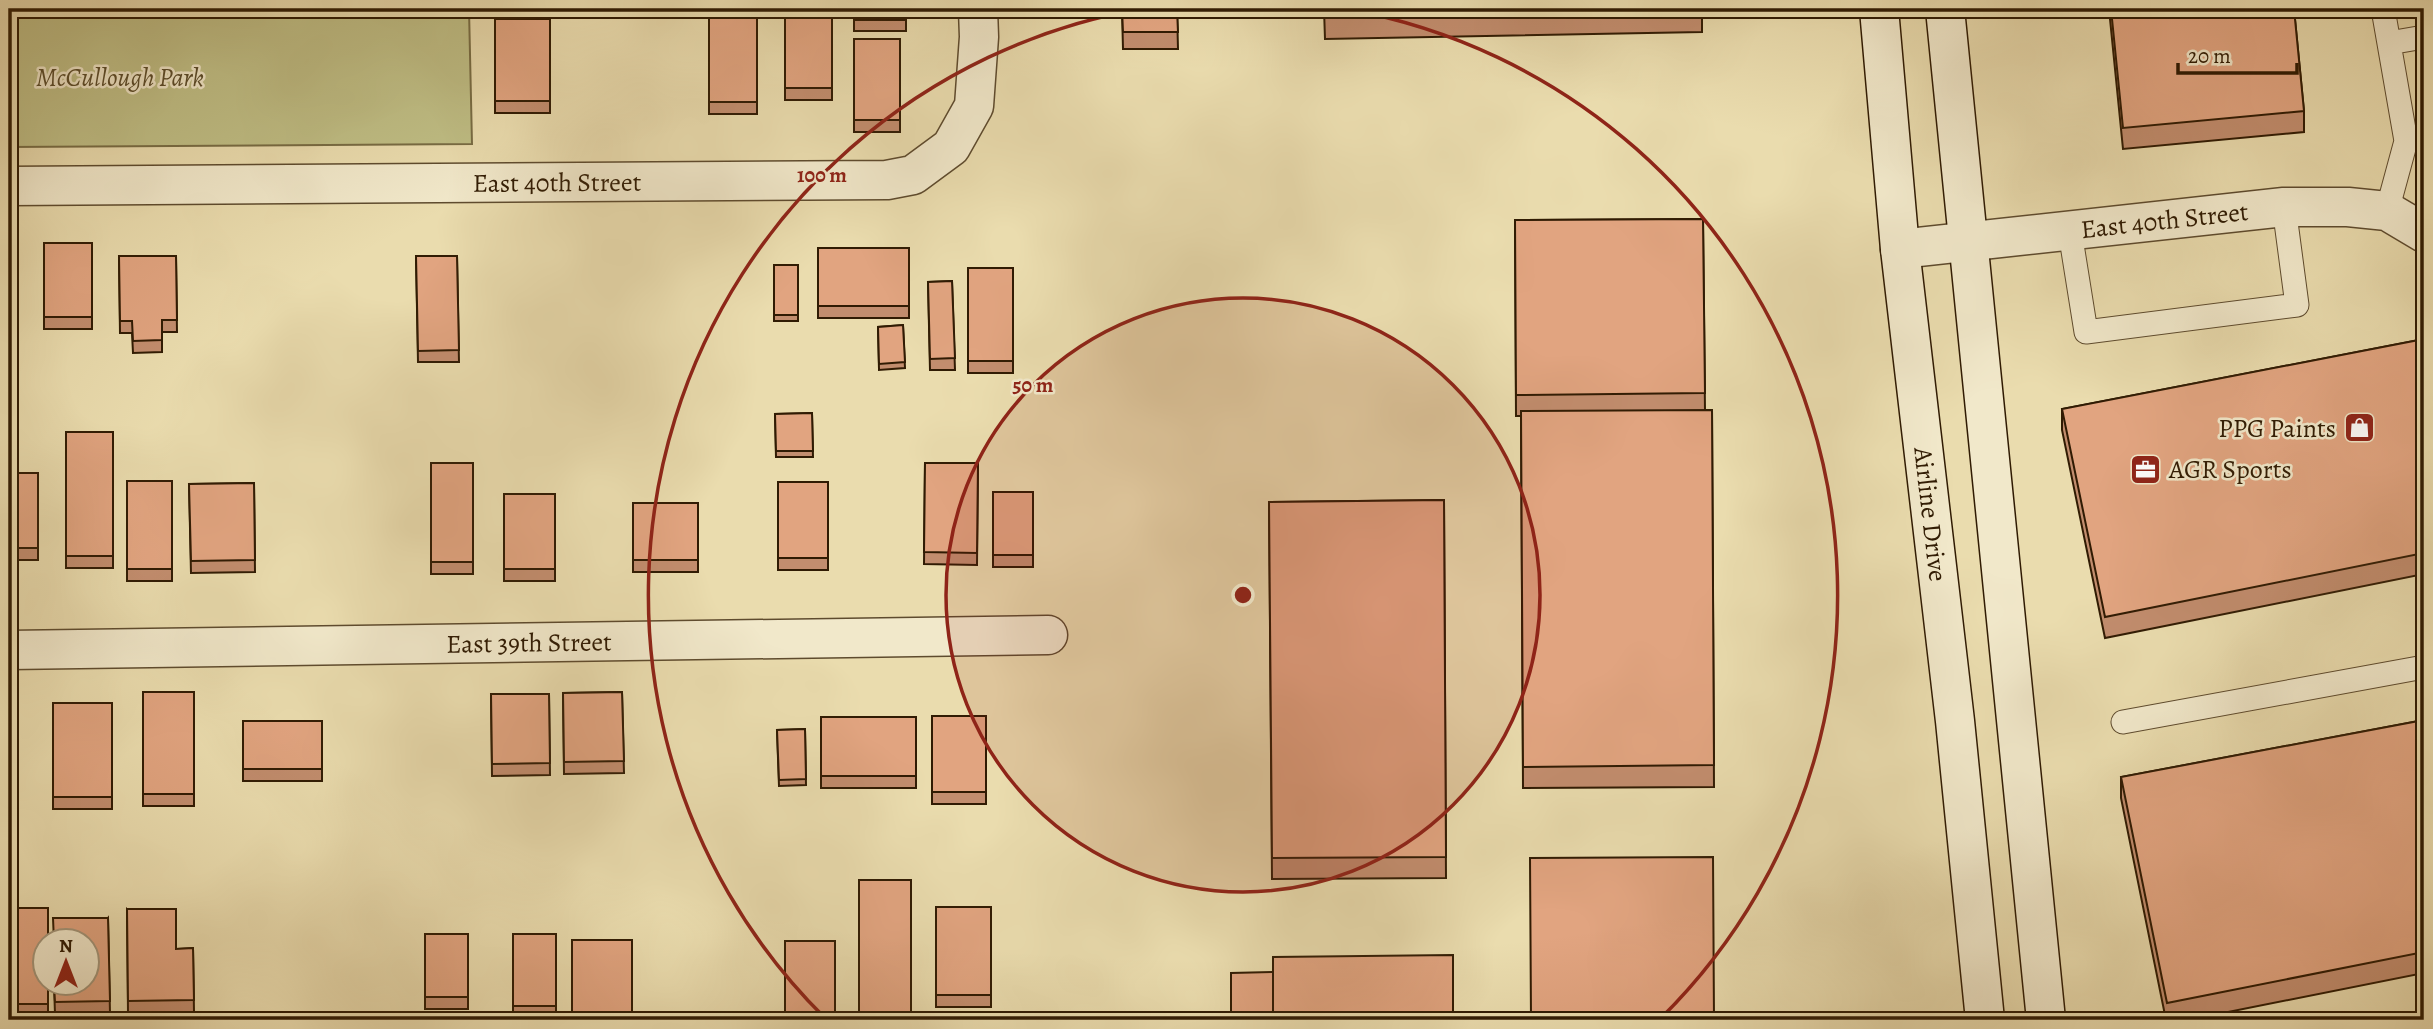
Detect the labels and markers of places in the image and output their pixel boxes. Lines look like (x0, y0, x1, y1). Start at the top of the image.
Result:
place label: PPG Paints (2218, 411, 2336, 446)
shop icon: PPG Paints (2342, 411, 2376, 445)
office icon: AGR Sports (2129, 452, 2163, 486)
place label: AGR Sports (2168, 452, 2292, 487)
centre of rings (1231, 583, 1255, 607)

